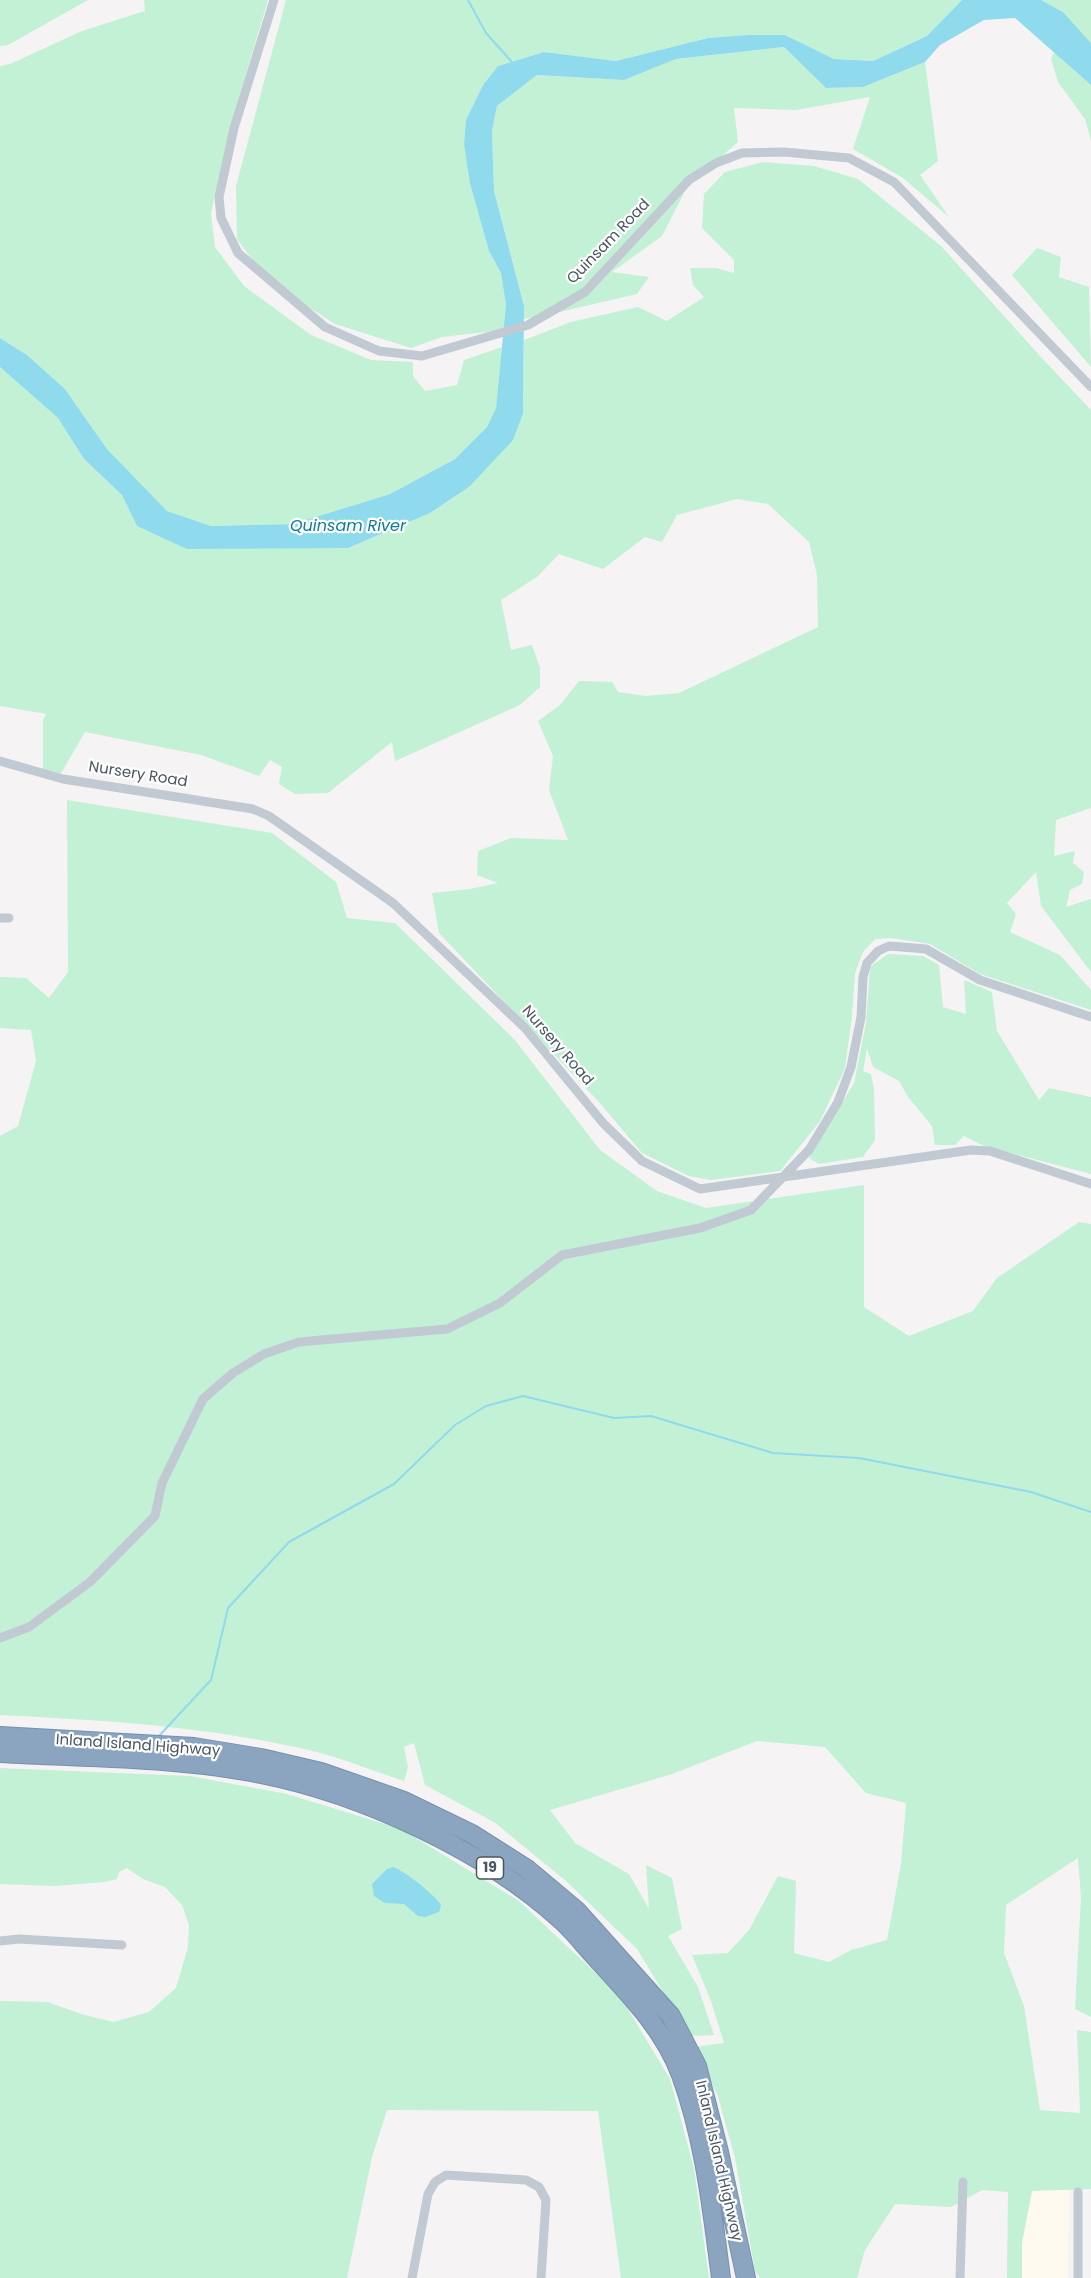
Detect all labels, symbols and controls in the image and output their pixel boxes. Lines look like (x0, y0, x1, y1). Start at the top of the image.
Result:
street label: Quinsam Road (564, 196, 654, 288)
water label: Quinsam River (290, 517, 406, 537)
street label: Nursery Road (87, 758, 189, 792)
street label: Nursery Road (517, 1002, 597, 1090)
street label: Inland Island Highway (55, 1731, 221, 1761)
road number: 19 (476, 1857, 504, 1879)
street label: Inland Island Highway (691, 2079, 745, 2243)

